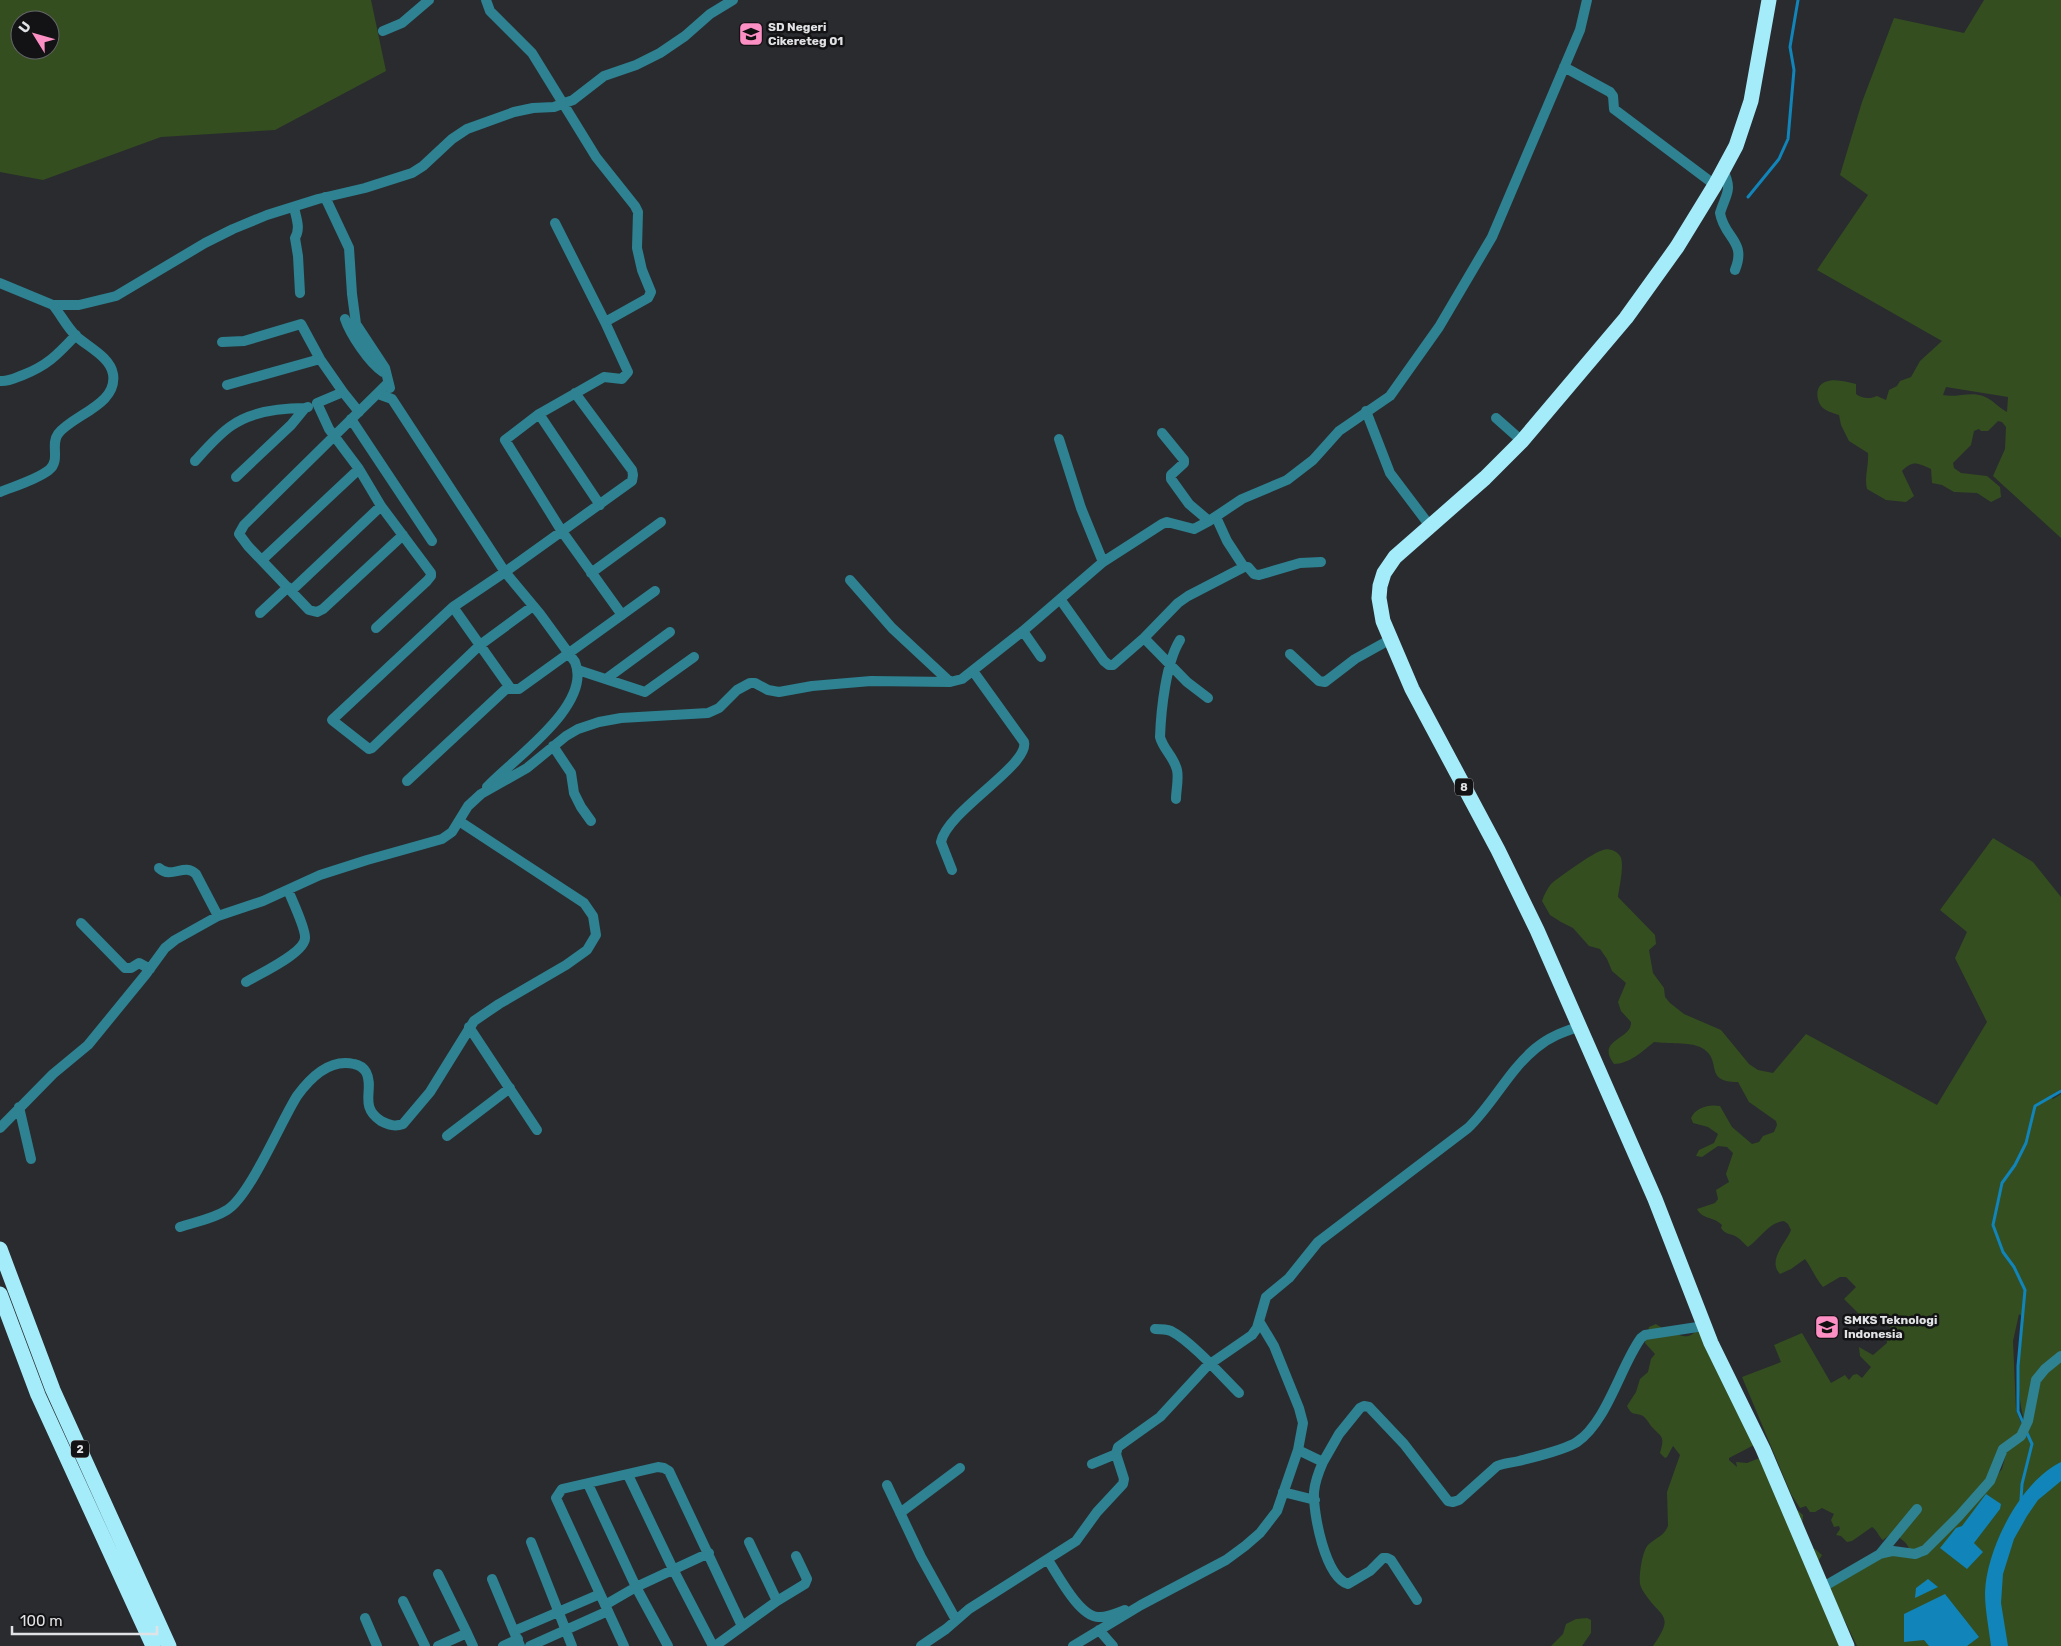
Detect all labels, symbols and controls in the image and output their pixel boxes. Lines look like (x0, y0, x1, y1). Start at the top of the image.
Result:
north arrow (10, 10, 60, 60)
text: U (15, 18, 35, 37)
place label: SD Negeri Cikereteg 01 (768, 20, 843, 48)
school or university icon: SD Negeri Cikereteg 01 (738, 21, 764, 47)
road number: 8 (1455, 779, 1473, 796)
place label: SMKS Teknologi Indonesia (1844, 1313, 1937, 1341)
school or university icon: SMKS Teknologi Indonesia (1814, 1314, 1840, 1340)
road number: 2 (71, 1440, 89, 1458)
scale bar (12, 1604, 158, 1636)
text: 100 m (20, 1612, 62, 1630)

